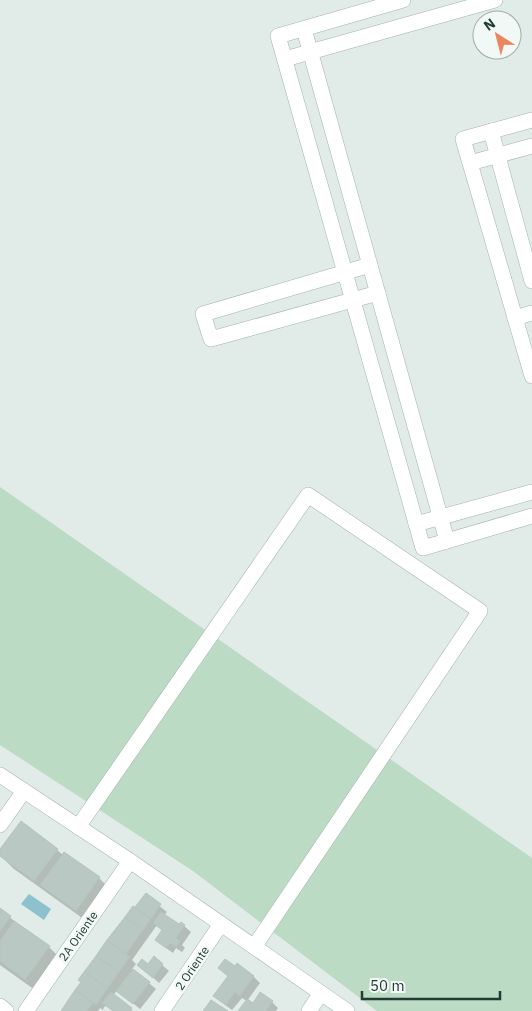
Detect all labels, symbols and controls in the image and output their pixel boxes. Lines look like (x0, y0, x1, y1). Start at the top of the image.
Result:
north arrow (472, 10, 522, 60)
text: N (480, 14, 499, 35)
street label: 2A Oriente (55, 908, 101, 964)
street label: 2 Oriente (172, 943, 212, 993)
scale bar (362, 968, 500, 1000)
text: 50 m (370, 976, 405, 995)

